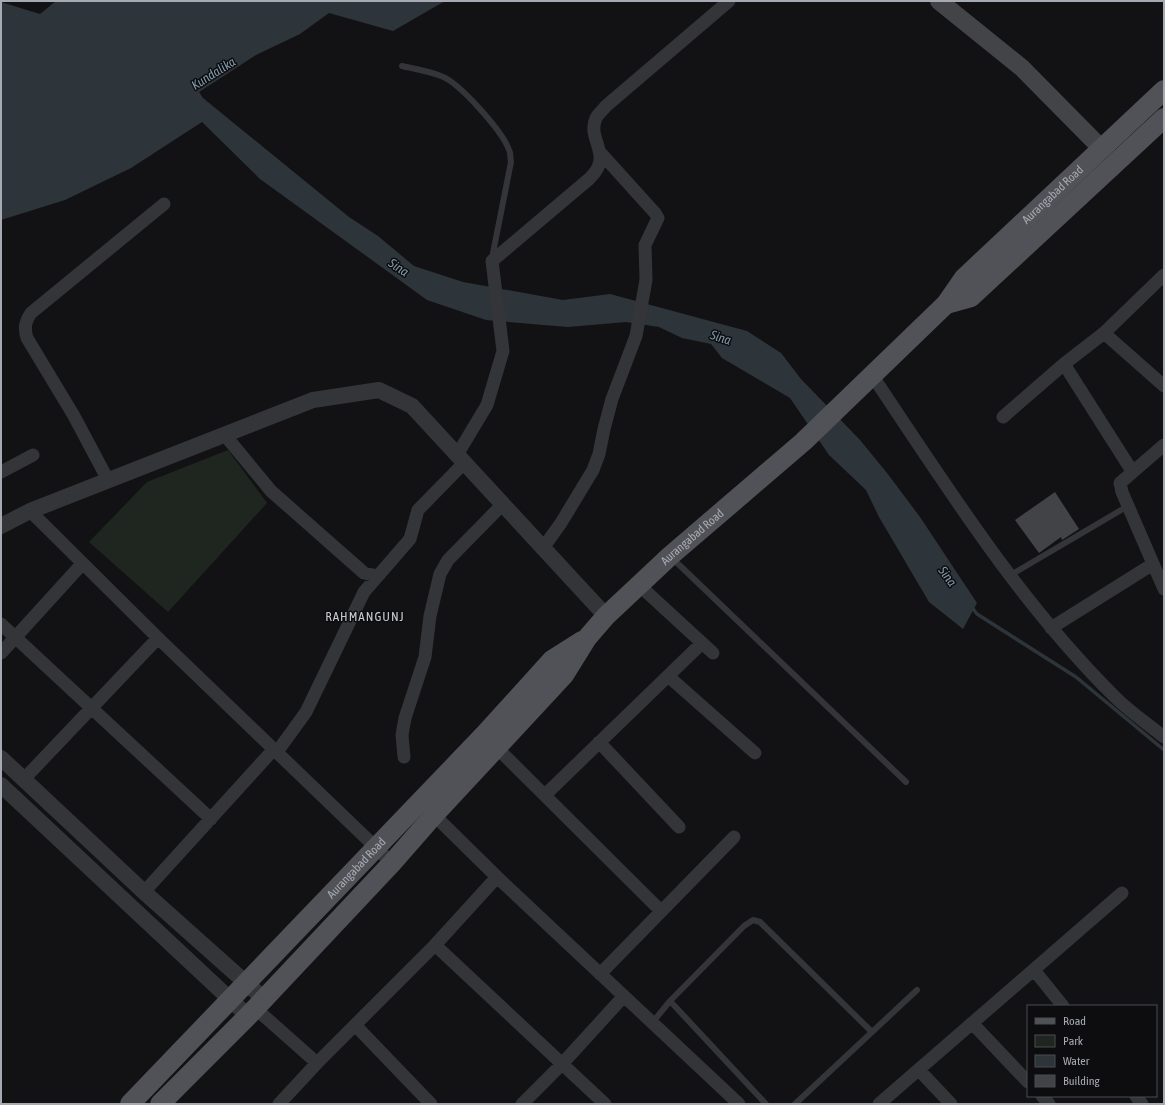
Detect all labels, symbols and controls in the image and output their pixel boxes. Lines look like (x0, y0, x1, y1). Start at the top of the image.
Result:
water label: Kundalika (189, 54, 238, 93)
street label: Aurangabad Road (1019, 163, 1086, 227)
water label: Sina (385, 255, 412, 279)
water label: Sina (708, 327, 733, 348)
street label: Aurangabad Road (658, 506, 727, 568)
water label: Sina (935, 563, 960, 589)
district label: RAHMANGUNJ (325, 609, 405, 624)
street label: Aurangabad Road (324, 835, 389, 901)
legend (1027, 1005, 1157, 1097)
text: Road (1063, 1014, 1086, 1028)
text: Park (1063, 1034, 1084, 1048)
text: Water (1063, 1054, 1090, 1068)
text: Building (1063, 1074, 1101, 1088)

